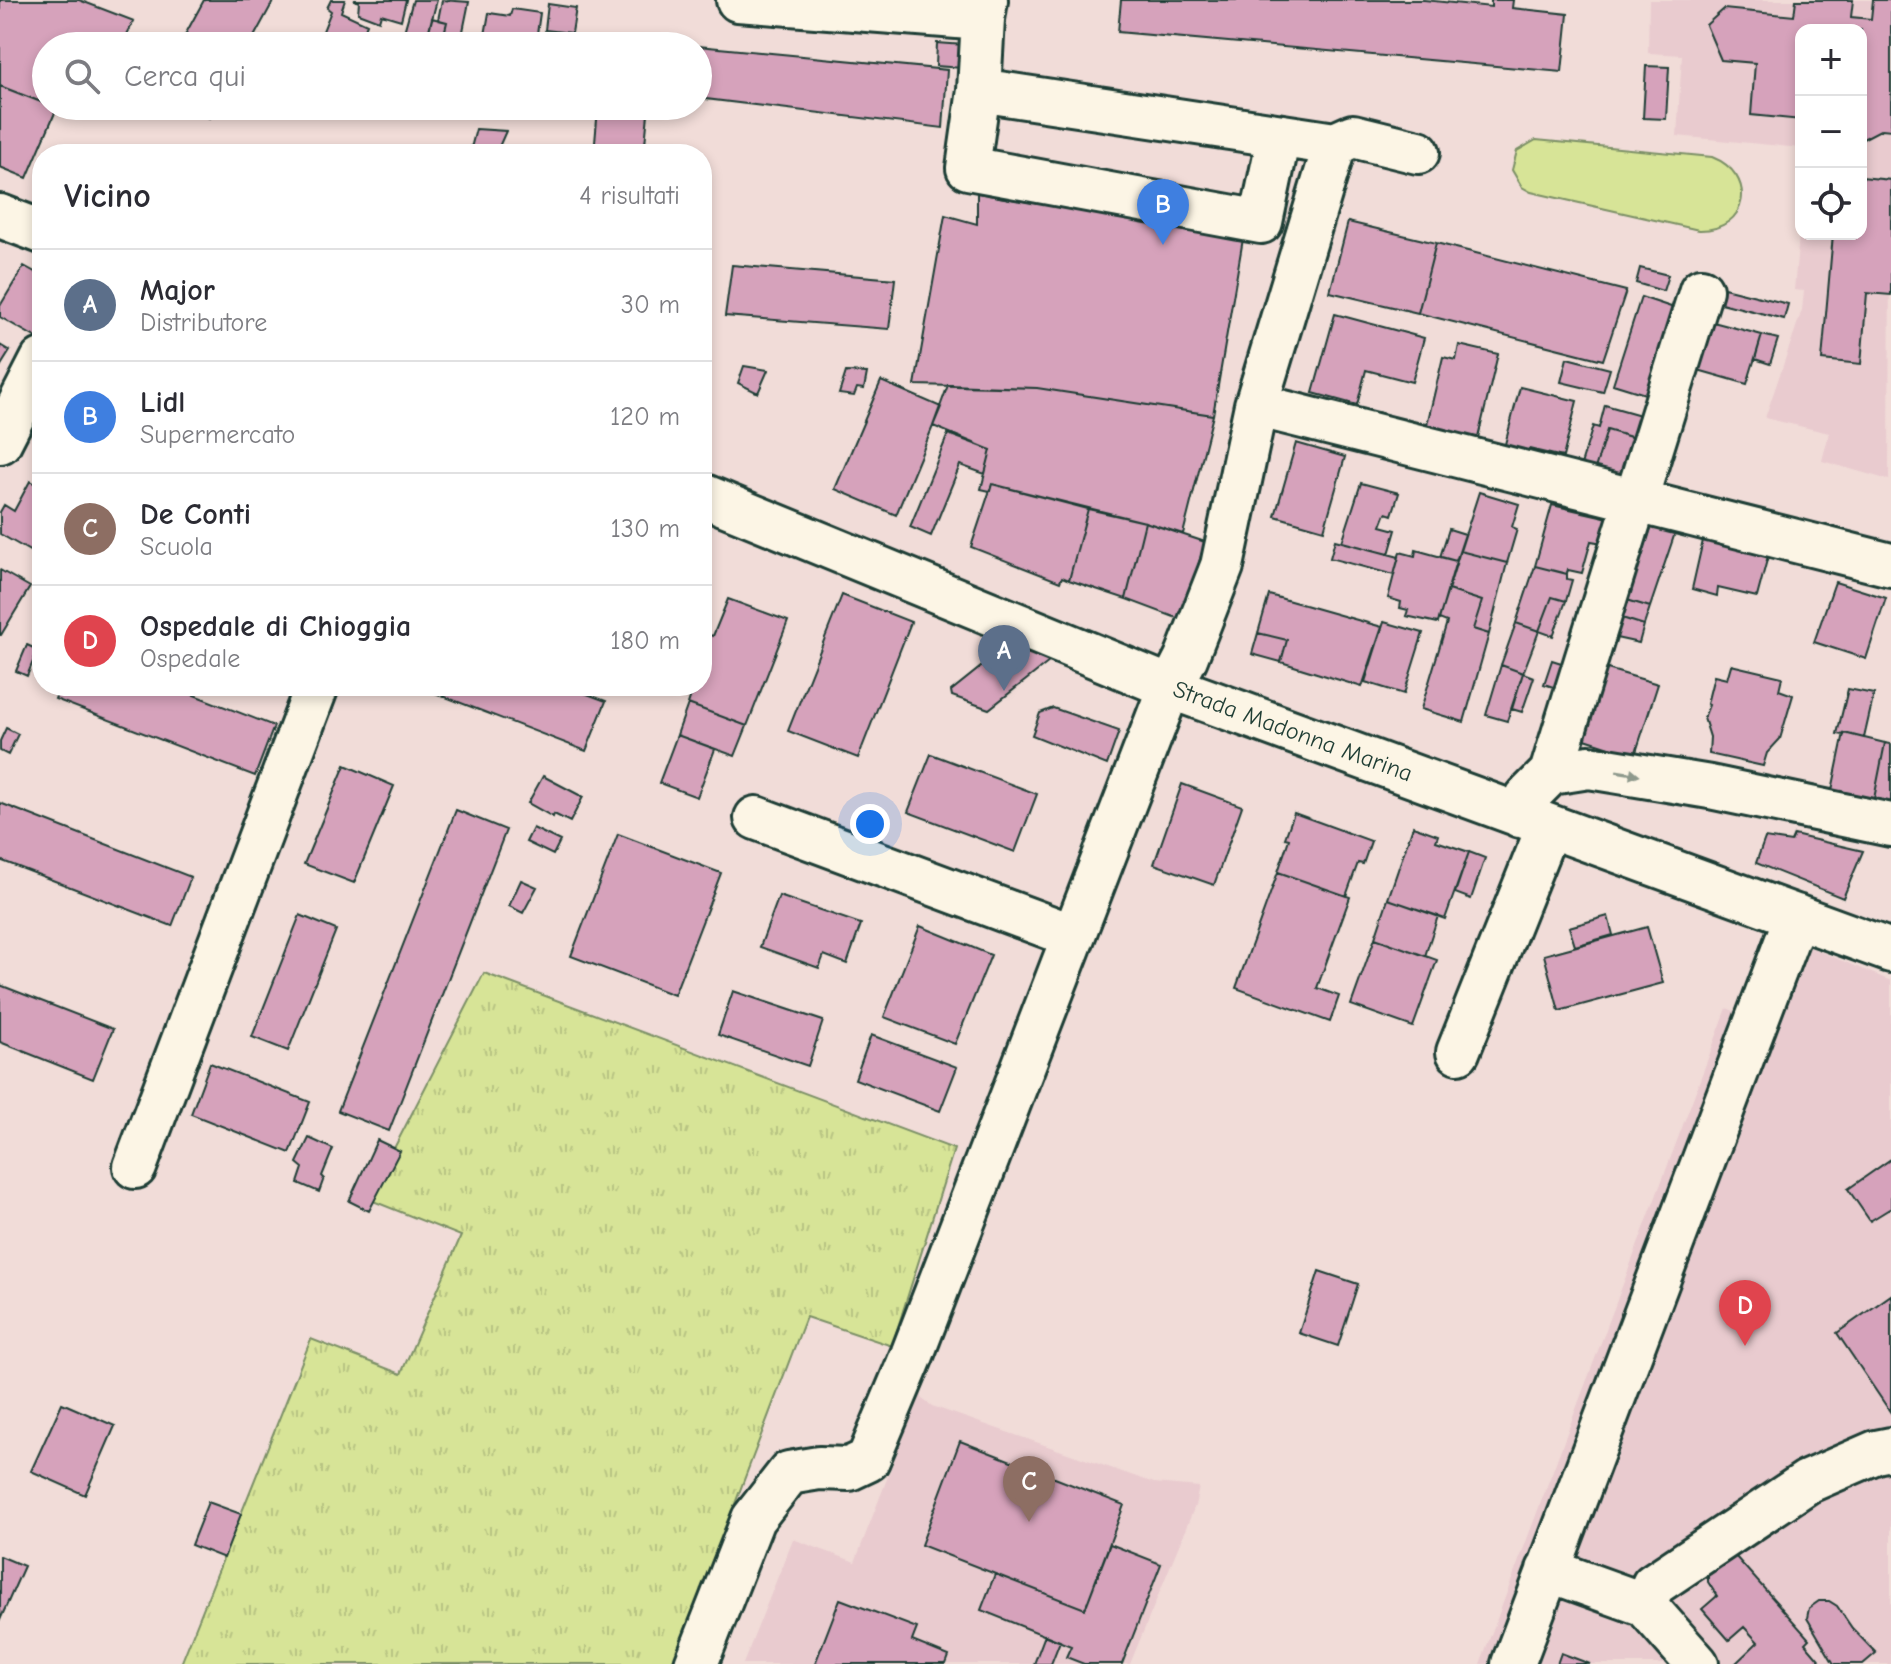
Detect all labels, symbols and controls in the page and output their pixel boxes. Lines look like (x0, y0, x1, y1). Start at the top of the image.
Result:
map controls (1795, 24, 1867, 240)
button: + (1795, 24, 1867, 96)
search box (32, 32, 712, 120)
icon: search (60, 54, 104, 98)
text: Cerca qui (124, 59, 246, 94)
button: − (1795, 96, 1867, 168)
button: locate (1795, 168, 1867, 240)
text: Vicino (64, 176, 151, 216)
pin: B (1137, 179, 1189, 245)
text: 4 risultati (579, 181, 680, 211)
text: Major (140, 273, 215, 308)
text: A (83, 290, 97, 320)
text: 30 m (621, 290, 680, 320)
text: Distributore (140, 308, 267, 338)
text: Lidl (140, 385, 185, 420)
text: B (82, 402, 98, 432)
text: 120 m (610, 402, 680, 432)
text: Supermercato (140, 420, 295, 450)
text: De Conti (140, 497, 251, 532)
text: C (82, 514, 98, 544)
text: 130 m (611, 514, 680, 544)
text: Scuola (140, 532, 213, 562)
text: Ospedale di Chioggia (140, 609, 411, 644)
pin: A (978, 625, 1030, 691)
text: D (82, 626, 98, 656)
text: 180 m (610, 626, 680, 656)
text: Ospedale (140, 644, 240, 674)
street label: Strada Madonna Marina (1169, 675, 1417, 787)
one-way arrow (1616, 768, 1641, 780)
your location (850, 804, 890, 844)
pin: D (1719, 1280, 1771, 1346)
pin: C (1003, 1456, 1055, 1522)

